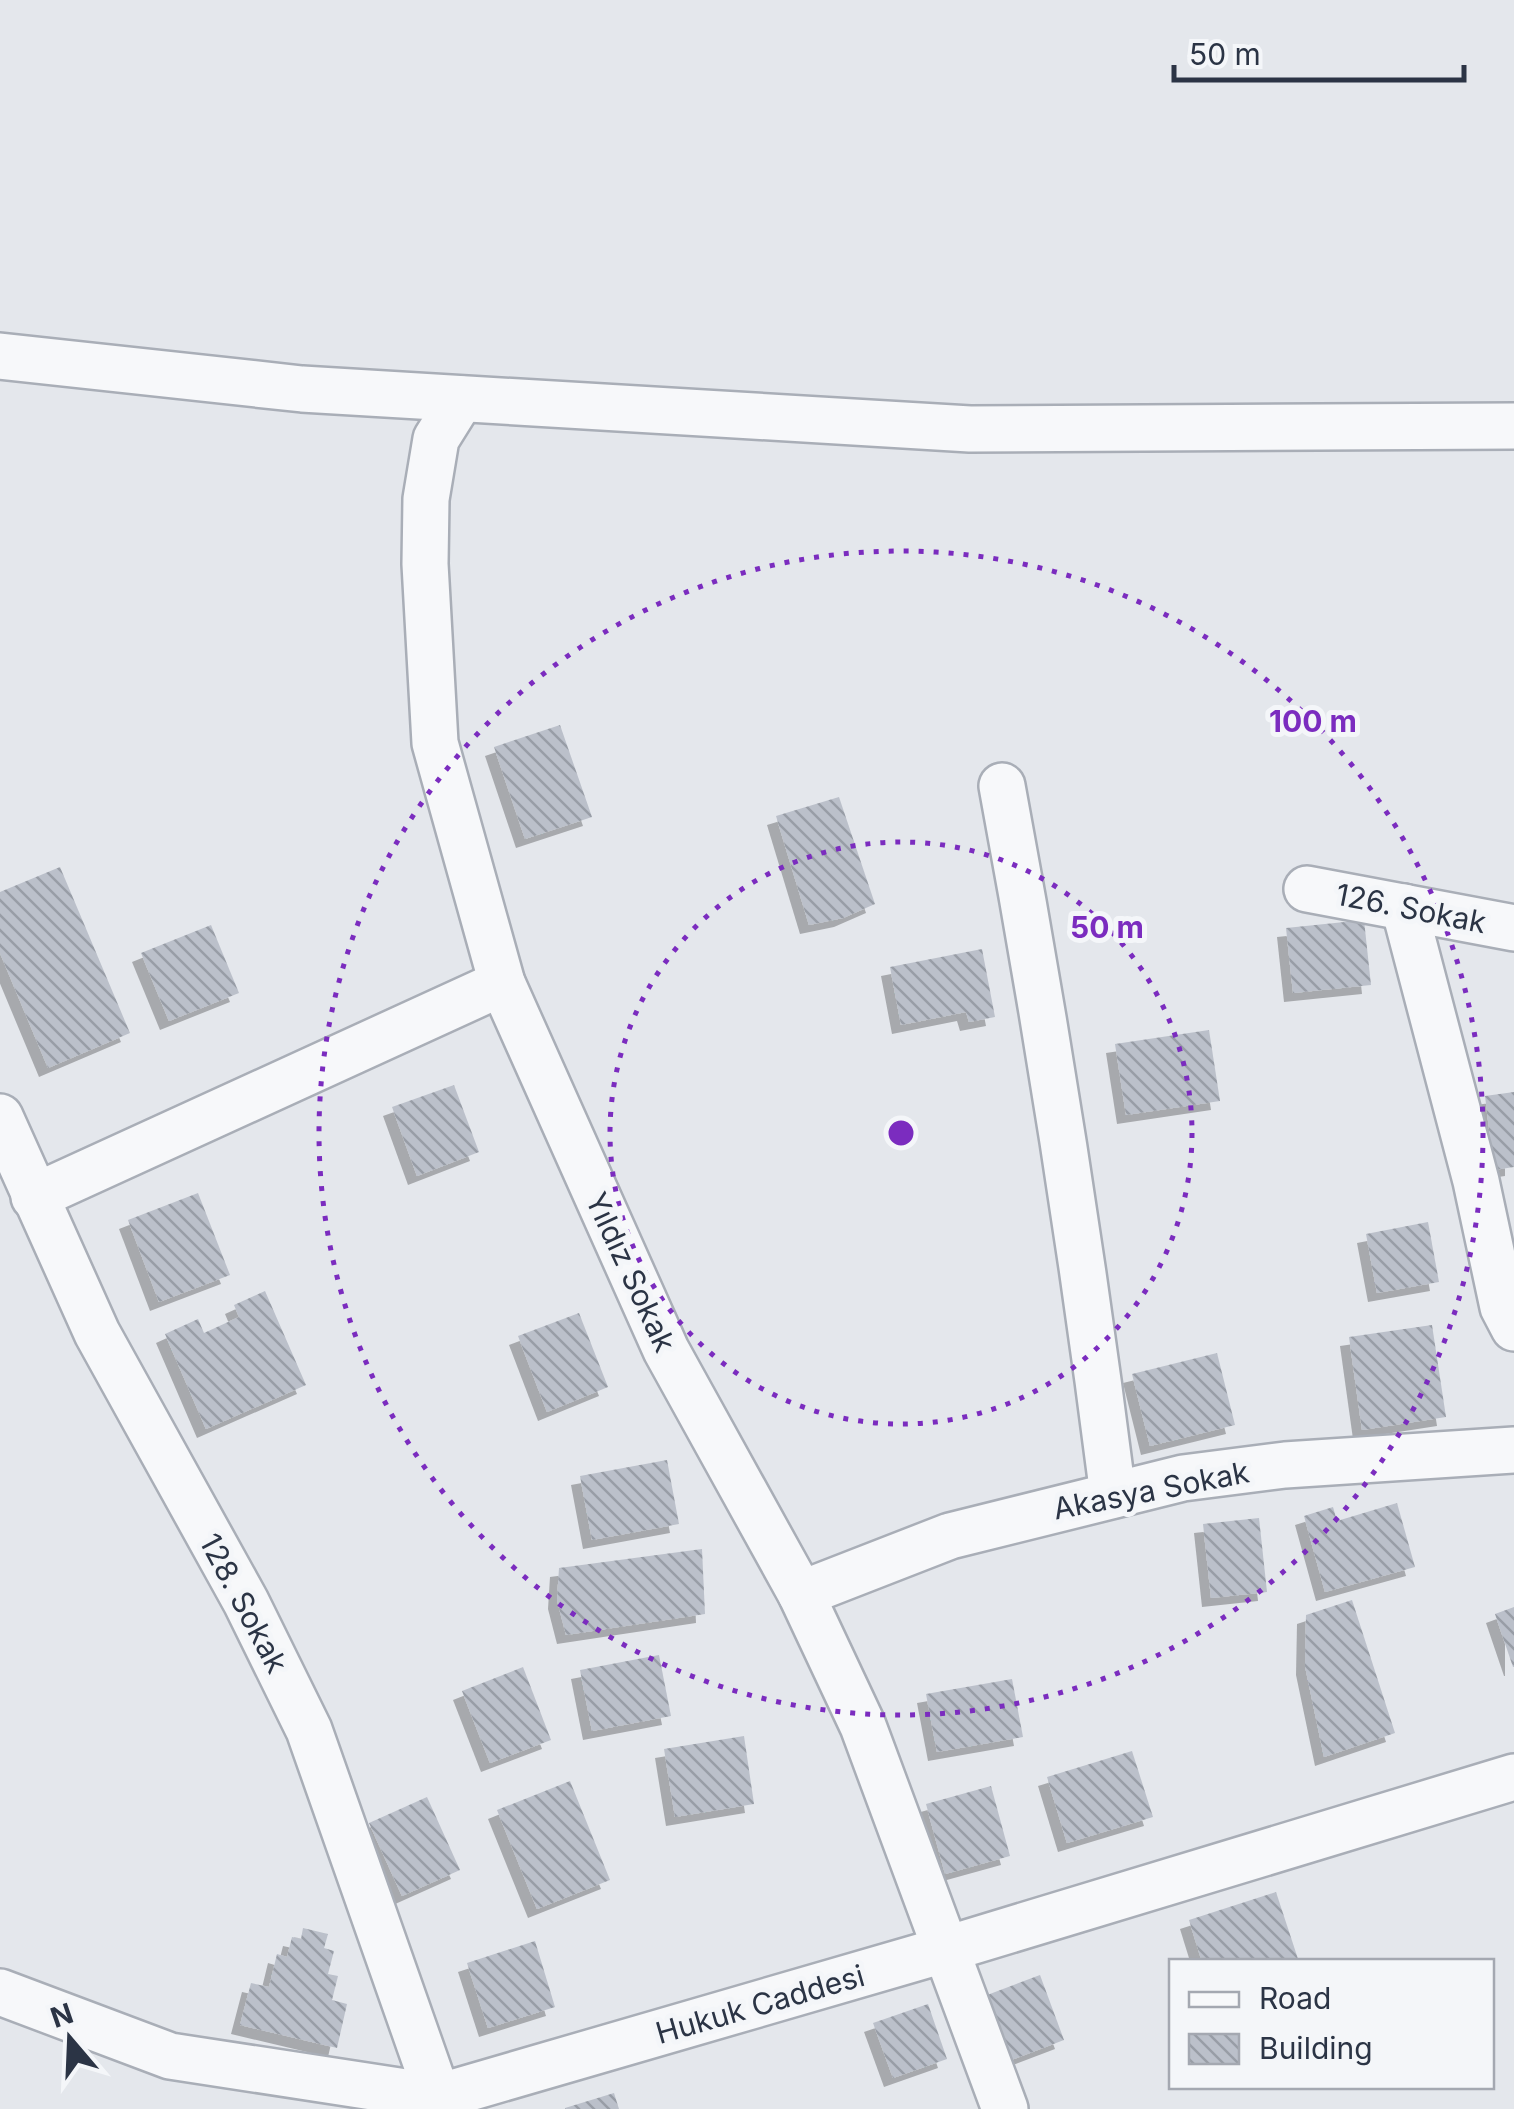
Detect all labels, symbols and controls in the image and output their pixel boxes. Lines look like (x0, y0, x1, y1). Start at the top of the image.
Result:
scale bar (1174, 20, 1464, 82)
text: 50 m (1189, 36, 1261, 72)
text: 100 m (1269, 703, 1357, 739)
street label: 126. Sokak (1333, 876, 1490, 940)
text: 50 m (1070, 909, 1144, 945)
centre of rings (883, 1115, 919, 1151)
street label: Yıldız Sokak (578, 1187, 684, 1358)
street label: Akasya Sokak (1050, 1453, 1253, 1527)
street label: 128. Sokak (192, 1527, 296, 1679)
street label: Hukuk Caddesi (652, 1957, 868, 2051)
legend (1169, 1959, 1494, 2089)
text: Road (1259, 1980, 1331, 2016)
north arrow (20, 1989, 120, 2089)
text: N (46, 1996, 77, 2035)
text: Building (1259, 2030, 1373, 2066)

